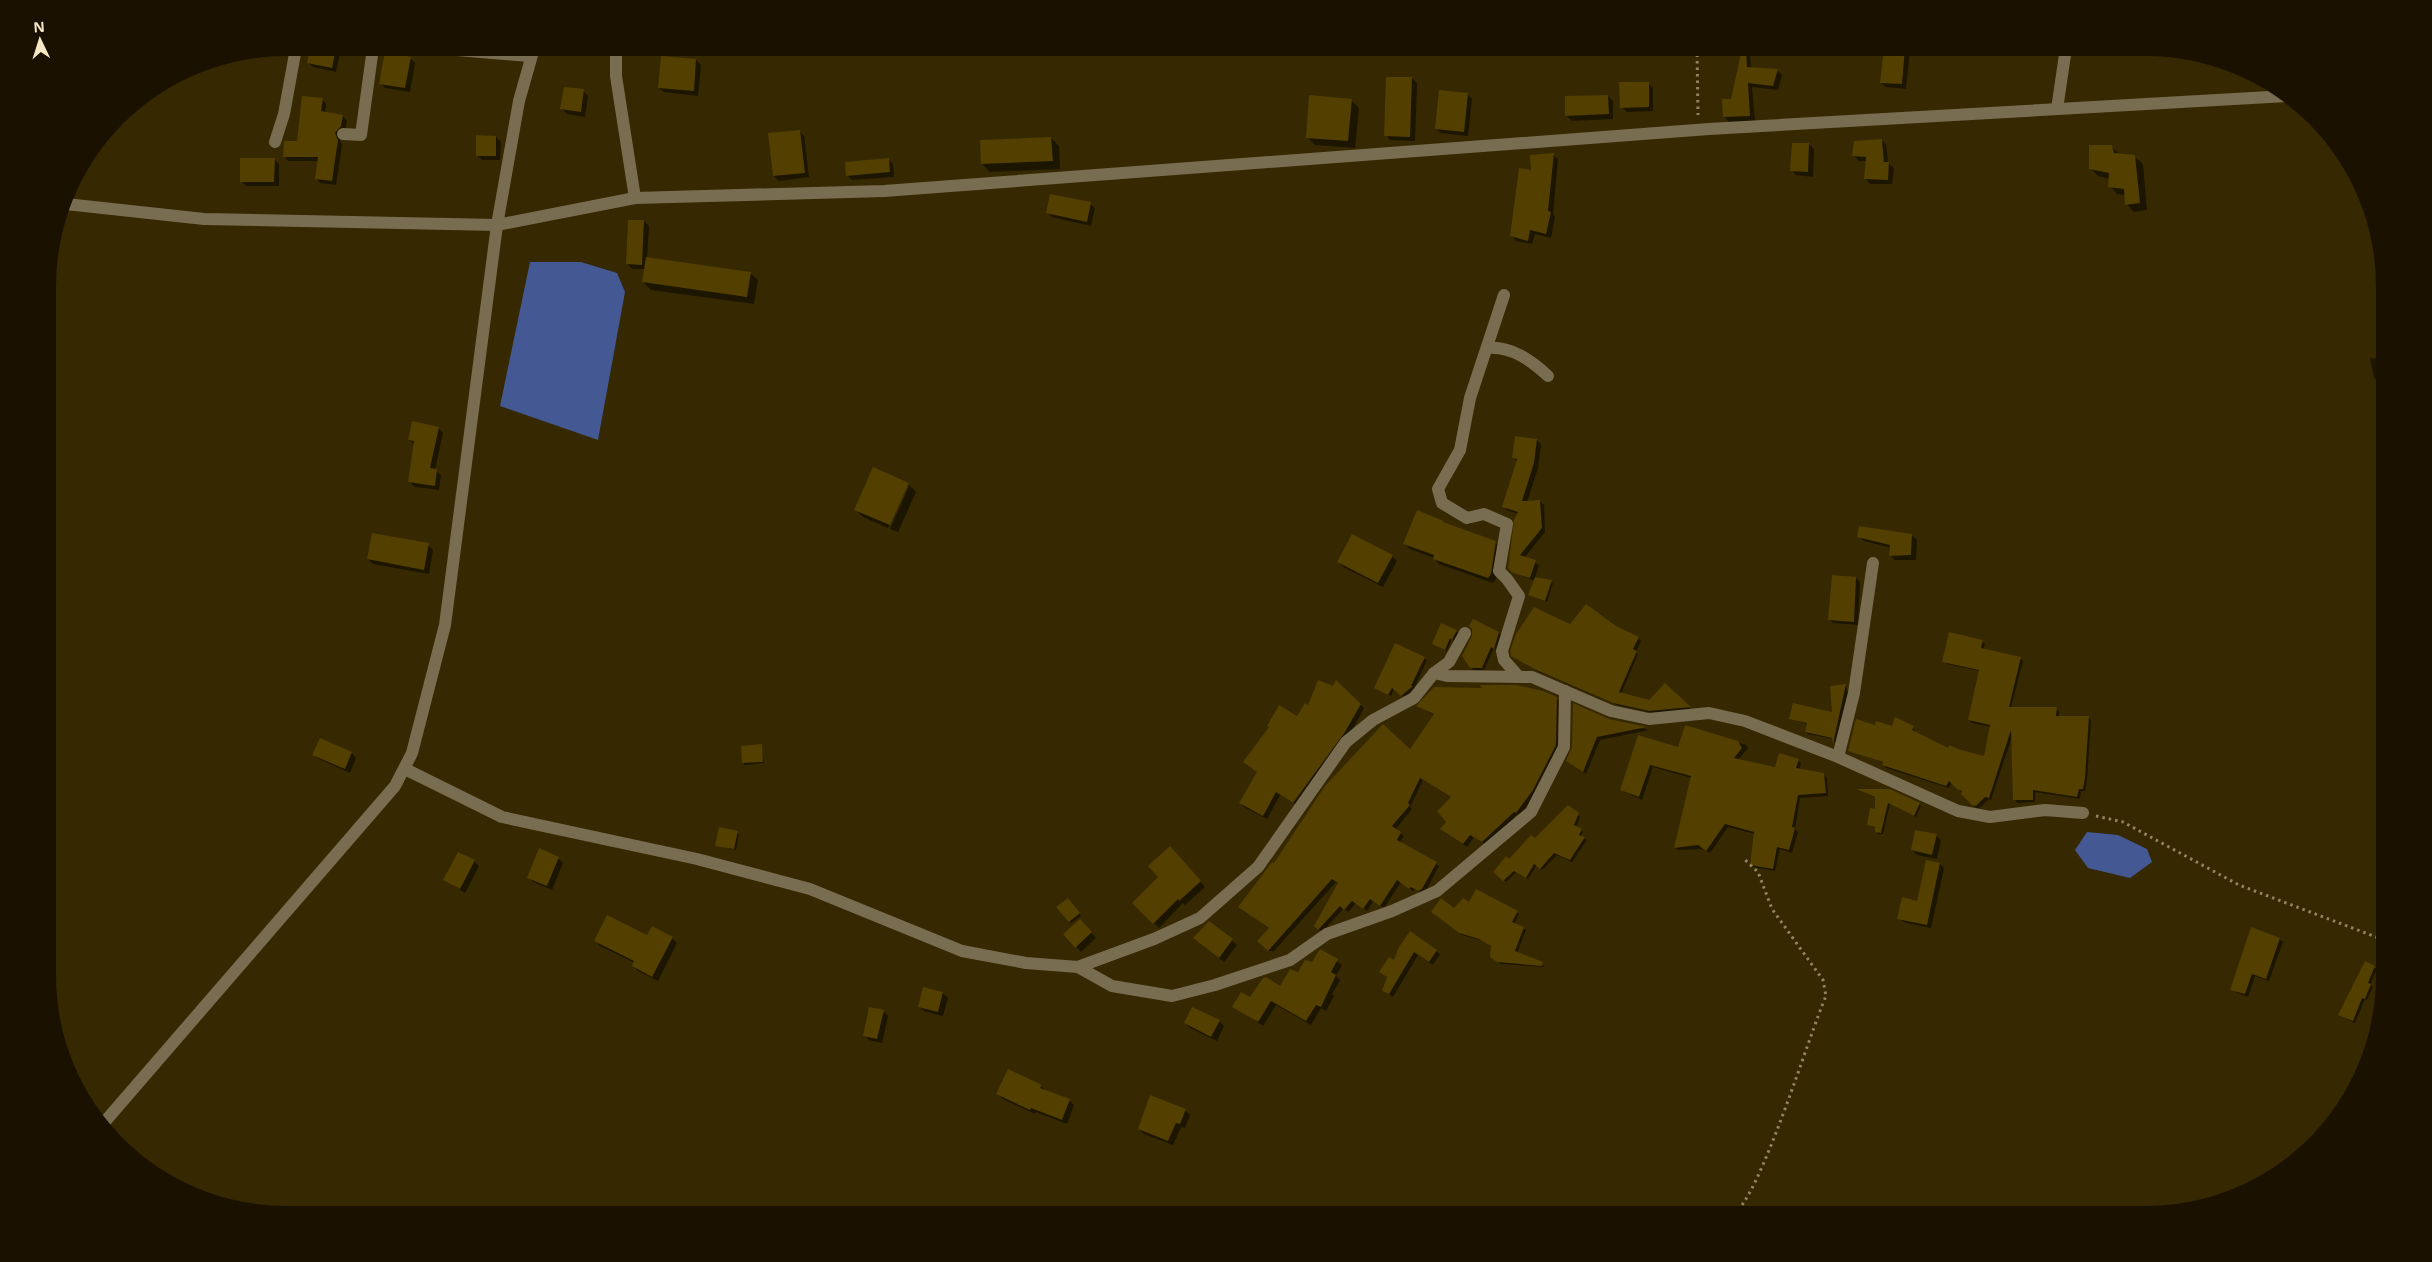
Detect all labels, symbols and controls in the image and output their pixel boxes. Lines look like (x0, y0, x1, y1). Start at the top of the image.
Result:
north arrow (15, 15, 65, 65)
text: N (33, 17, 45, 36)

